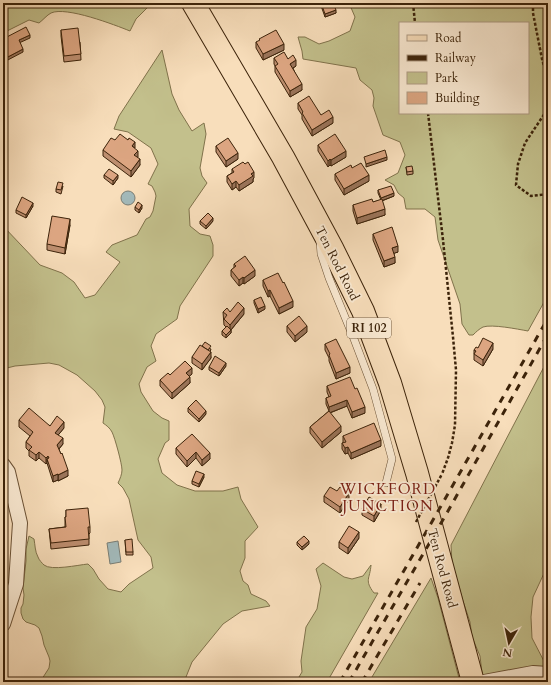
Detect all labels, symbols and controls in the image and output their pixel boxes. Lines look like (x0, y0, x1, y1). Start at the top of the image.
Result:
legend (399, 22, 529, 114)
text: Road (435, 30, 462, 46)
text: Railway (435, 50, 477, 66)
text: Park (435, 70, 459, 86)
text: Building (435, 90, 480, 106)
street label: Ten Rod Road (311, 223, 364, 304)
road number: RI 102 (347, 318, 391, 338)
district label: WICKFORD JUNCTION (339, 479, 436, 516)
street label: Ten Rod Road (423, 527, 461, 610)
north arrow (489, 623, 529, 663)
text: N (501, 644, 513, 661)

